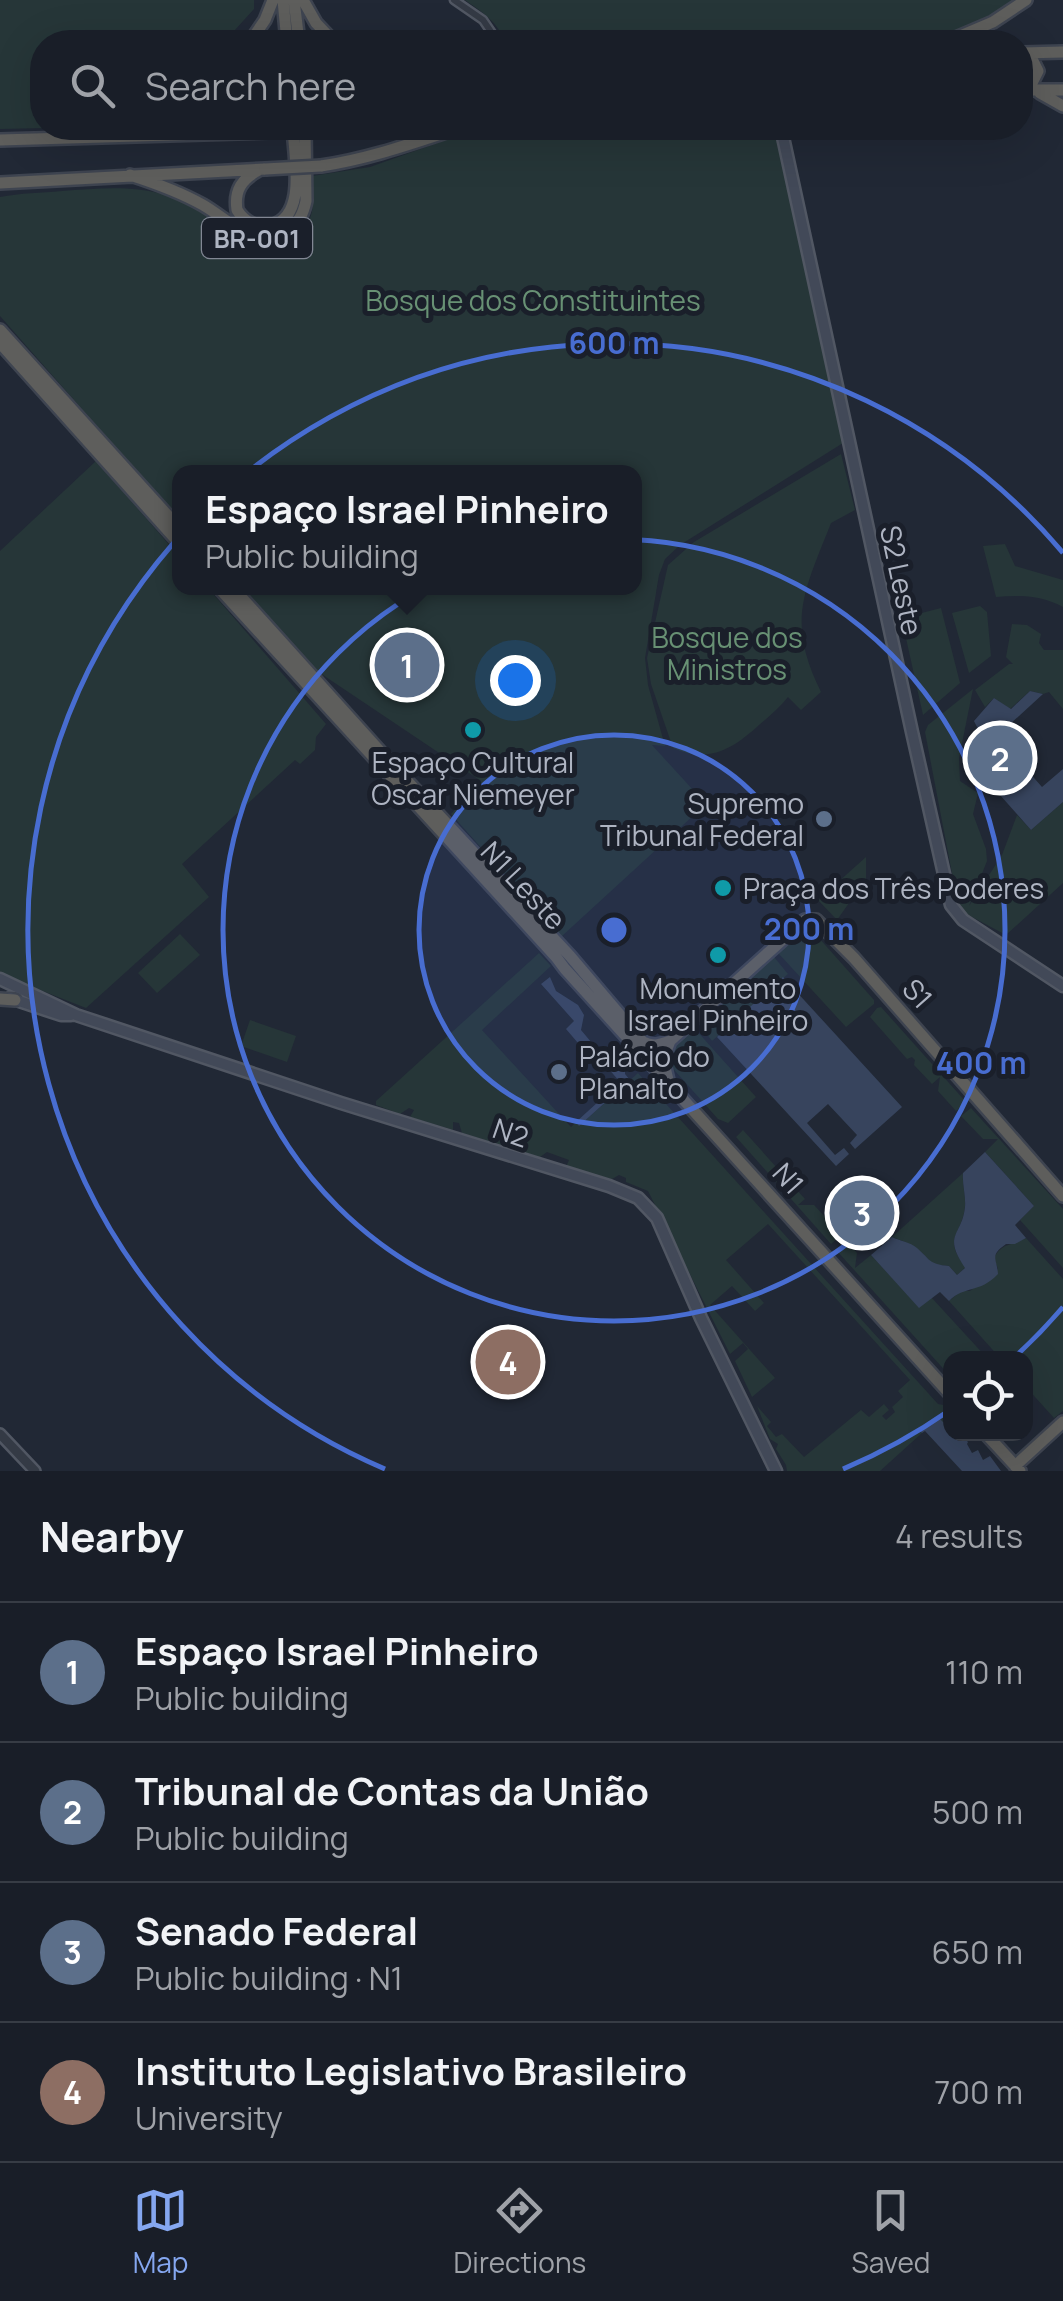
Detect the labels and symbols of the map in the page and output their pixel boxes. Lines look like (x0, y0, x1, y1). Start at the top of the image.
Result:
road number: BR-001 (202, 218, 312, 258)
park label: Bosque dos Constituintes (365, 281, 701, 319)
text: 600 m (568, 322, 660, 363)
street label: S2 Leste (872, 522, 932, 638)
park label: Bosque dos Ministros (651, 618, 803, 688)
pin: 1 (374, 628, 440, 702)
your location (490, 655, 541, 706)
marker: Espaço Cultural Oscar Niemeyer (462, 719, 484, 741)
pin: 2 (968, 720, 1032, 796)
place label: Espaço Cultural Oscar Niemeyer (371, 743, 575, 813)
place label: Supremo Tribunal Federal (600, 784, 804, 854)
marker: Supremo Tribunal Federal (813, 808, 835, 830)
street label: N1 Leste (473, 833, 575, 937)
place label: Praça dos Três Poderes (743, 869, 1044, 907)
marker: Praça dos Três Poderes (712, 877, 734, 899)
text: 200 m (764, 908, 854, 949)
centre of rings (596, 912, 632, 948)
marker: Monumento Israel Pinheiro (707, 944, 729, 966)
place label: Monumento Israel Pinheiro (628, 969, 808, 1039)
street label: S1 (894, 970, 942, 1016)
place label: Palácio do Planalto (579, 1037, 710, 1107)
text: 400 m (936, 1042, 1026, 1083)
marker: Palácio do Planalto (548, 1061, 570, 1083)
street label: N2 (488, 1108, 534, 1156)
street label: N1 (765, 1154, 813, 1202)
pin: 3 (830, 1176, 894, 1250)
pin: 4 (476, 1324, 540, 1400)

